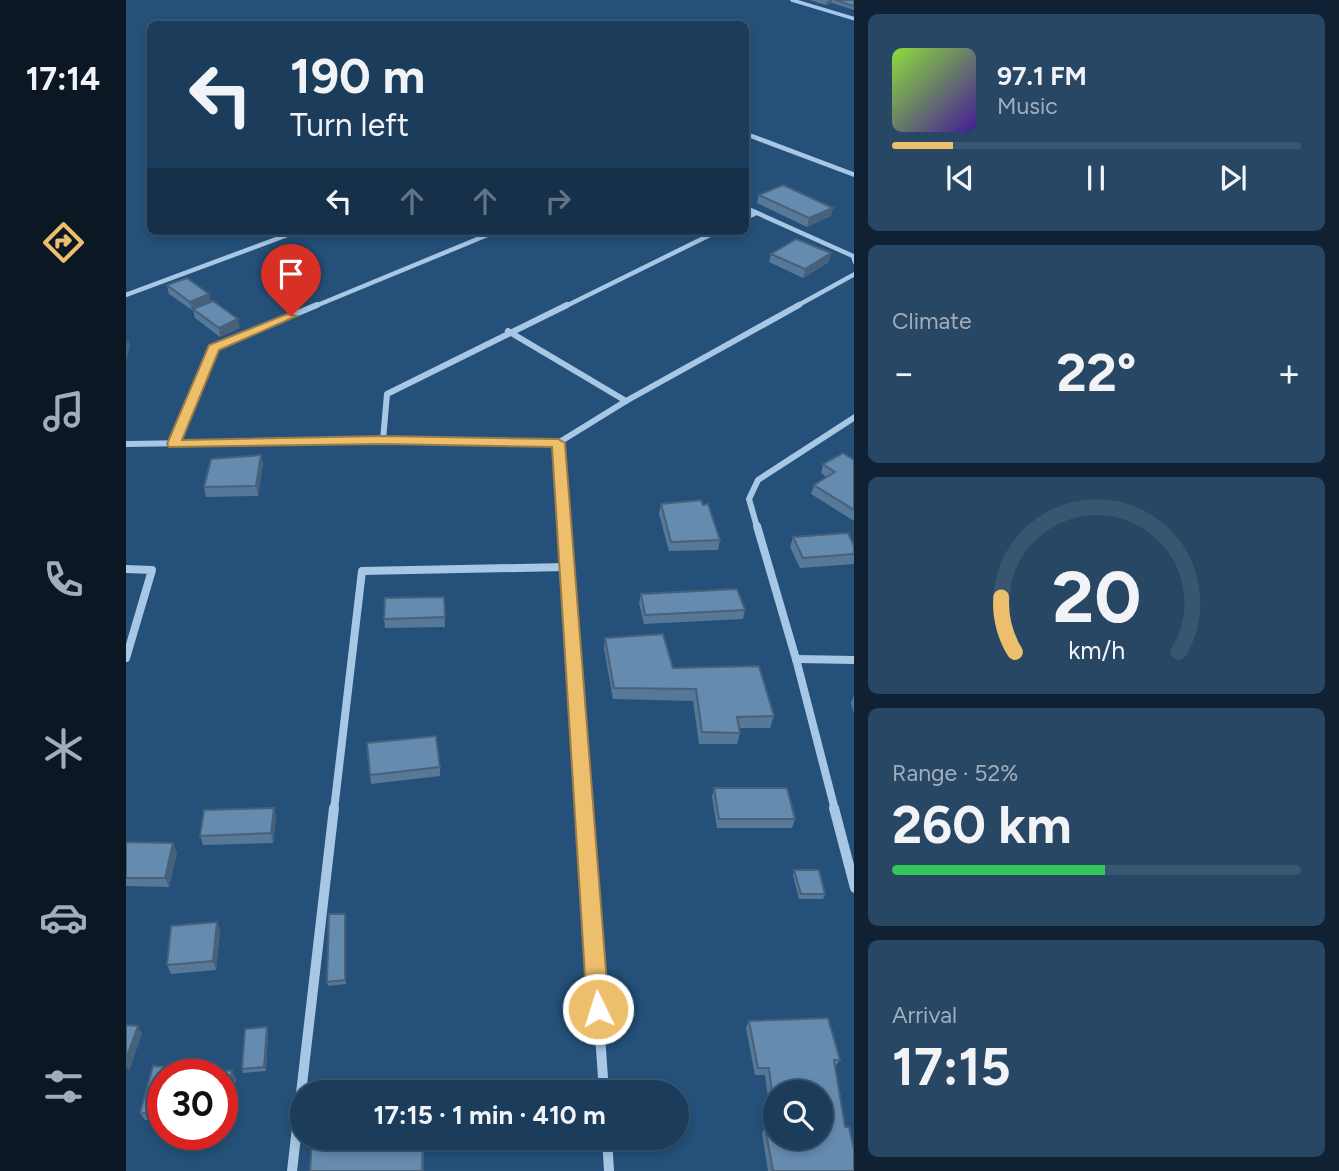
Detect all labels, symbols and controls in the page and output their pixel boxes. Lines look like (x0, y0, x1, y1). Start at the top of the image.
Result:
text: 190 m (290, 46, 425, 105)
icon: left (175, 49, 266, 140)
text: 17:14 (26, 60, 100, 98)
text: 97.1 FM (997, 60, 1087, 92)
text: Music (997, 92, 1058, 120)
text: Turn left (290, 106, 409, 144)
icon: previous (941, 159, 979, 197)
icon: pause (1077, 159, 1115, 197)
icon: next (1214, 159, 1252, 197)
icon: left (320, 182, 358, 220)
icon: ahead (393, 182, 431, 220)
icon: ahead (466, 182, 504, 220)
icon: right (539, 182, 577, 220)
icon: directions (39, 218, 88, 267)
pin (261, 244, 321, 316)
icon: arrive (272, 255, 310, 293)
text: Climate (892, 307, 971, 335)
text: 22° (1057, 342, 1136, 404)
text: − (892, 350, 916, 396)
text: + (1277, 350, 1301, 396)
icon: music (39, 387, 88, 436)
text: 20 (1052, 553, 1141, 640)
icon: phone (39, 555, 88, 604)
text: km/h (1068, 634, 1125, 664)
icon: climate (39, 724, 88, 773)
text: Range · 52% (892, 759, 1018, 787)
text: 260 km (892, 794, 1072, 856)
icon: car (39, 893, 88, 942)
position arrow (561, 972, 635, 1046)
text: Arrival (892, 1001, 957, 1029)
text: 17:15 (892, 1036, 1011, 1098)
speed limit sign: 30 (147, 1059, 238, 1150)
icon: filters (39, 1062, 88, 1111)
map controls (763, 1080, 833, 1150)
button: search (763, 1080, 833, 1150)
text: 17:15 · 1 min · 410 m (373, 1099, 606, 1131)

